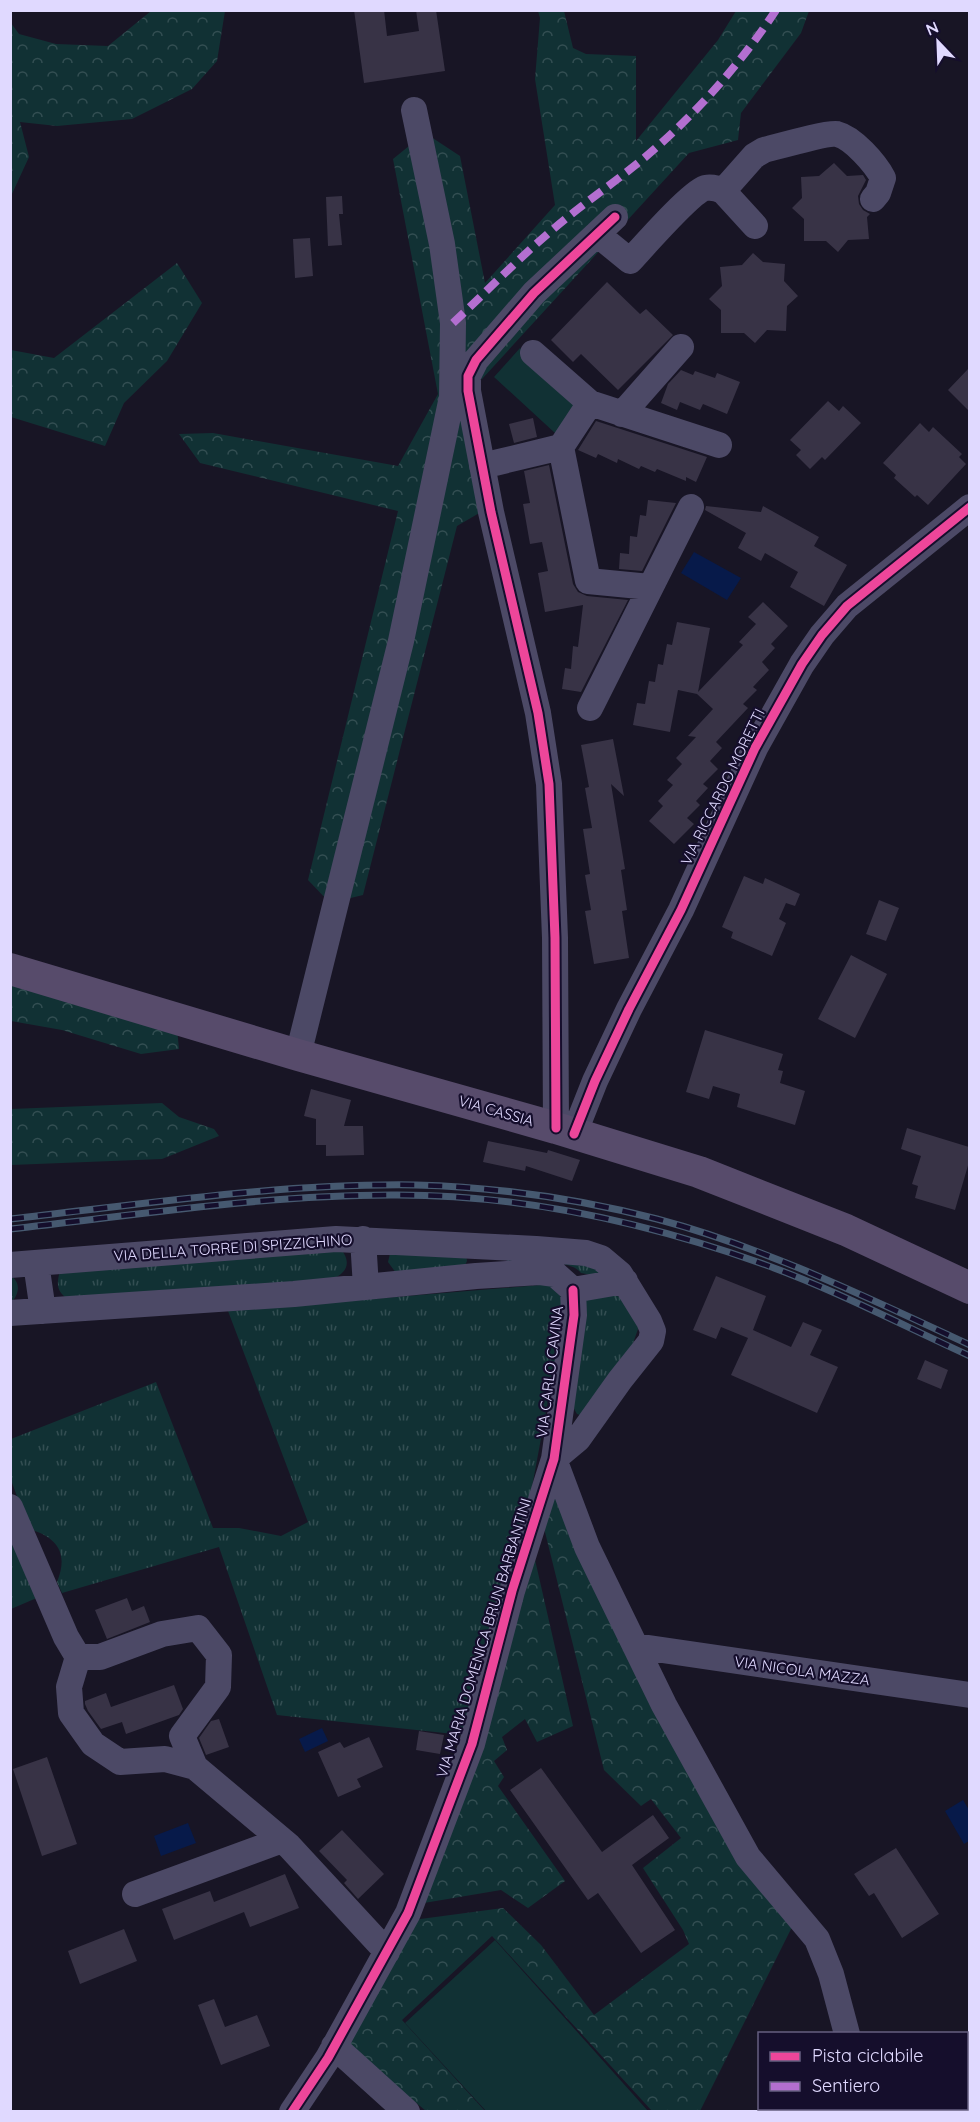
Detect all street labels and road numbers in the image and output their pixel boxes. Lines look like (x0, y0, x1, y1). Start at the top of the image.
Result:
street label: VIA RICCARDO MORETTI (676, 705, 769, 868)
street label: VIA CASSIA (456, 1091, 536, 1130)
street label: VIA DELLA TORRE DI SPIZZICHINO (113, 1230, 353, 1265)
street label: VIA CARLO CAVINA (532, 1305, 567, 1439)
street label: VIA MARIA DOMENICA BRUN BARBANTINI (432, 1496, 535, 1780)
street label: VIA NICOLA MAZZA (733, 1652, 871, 1689)

